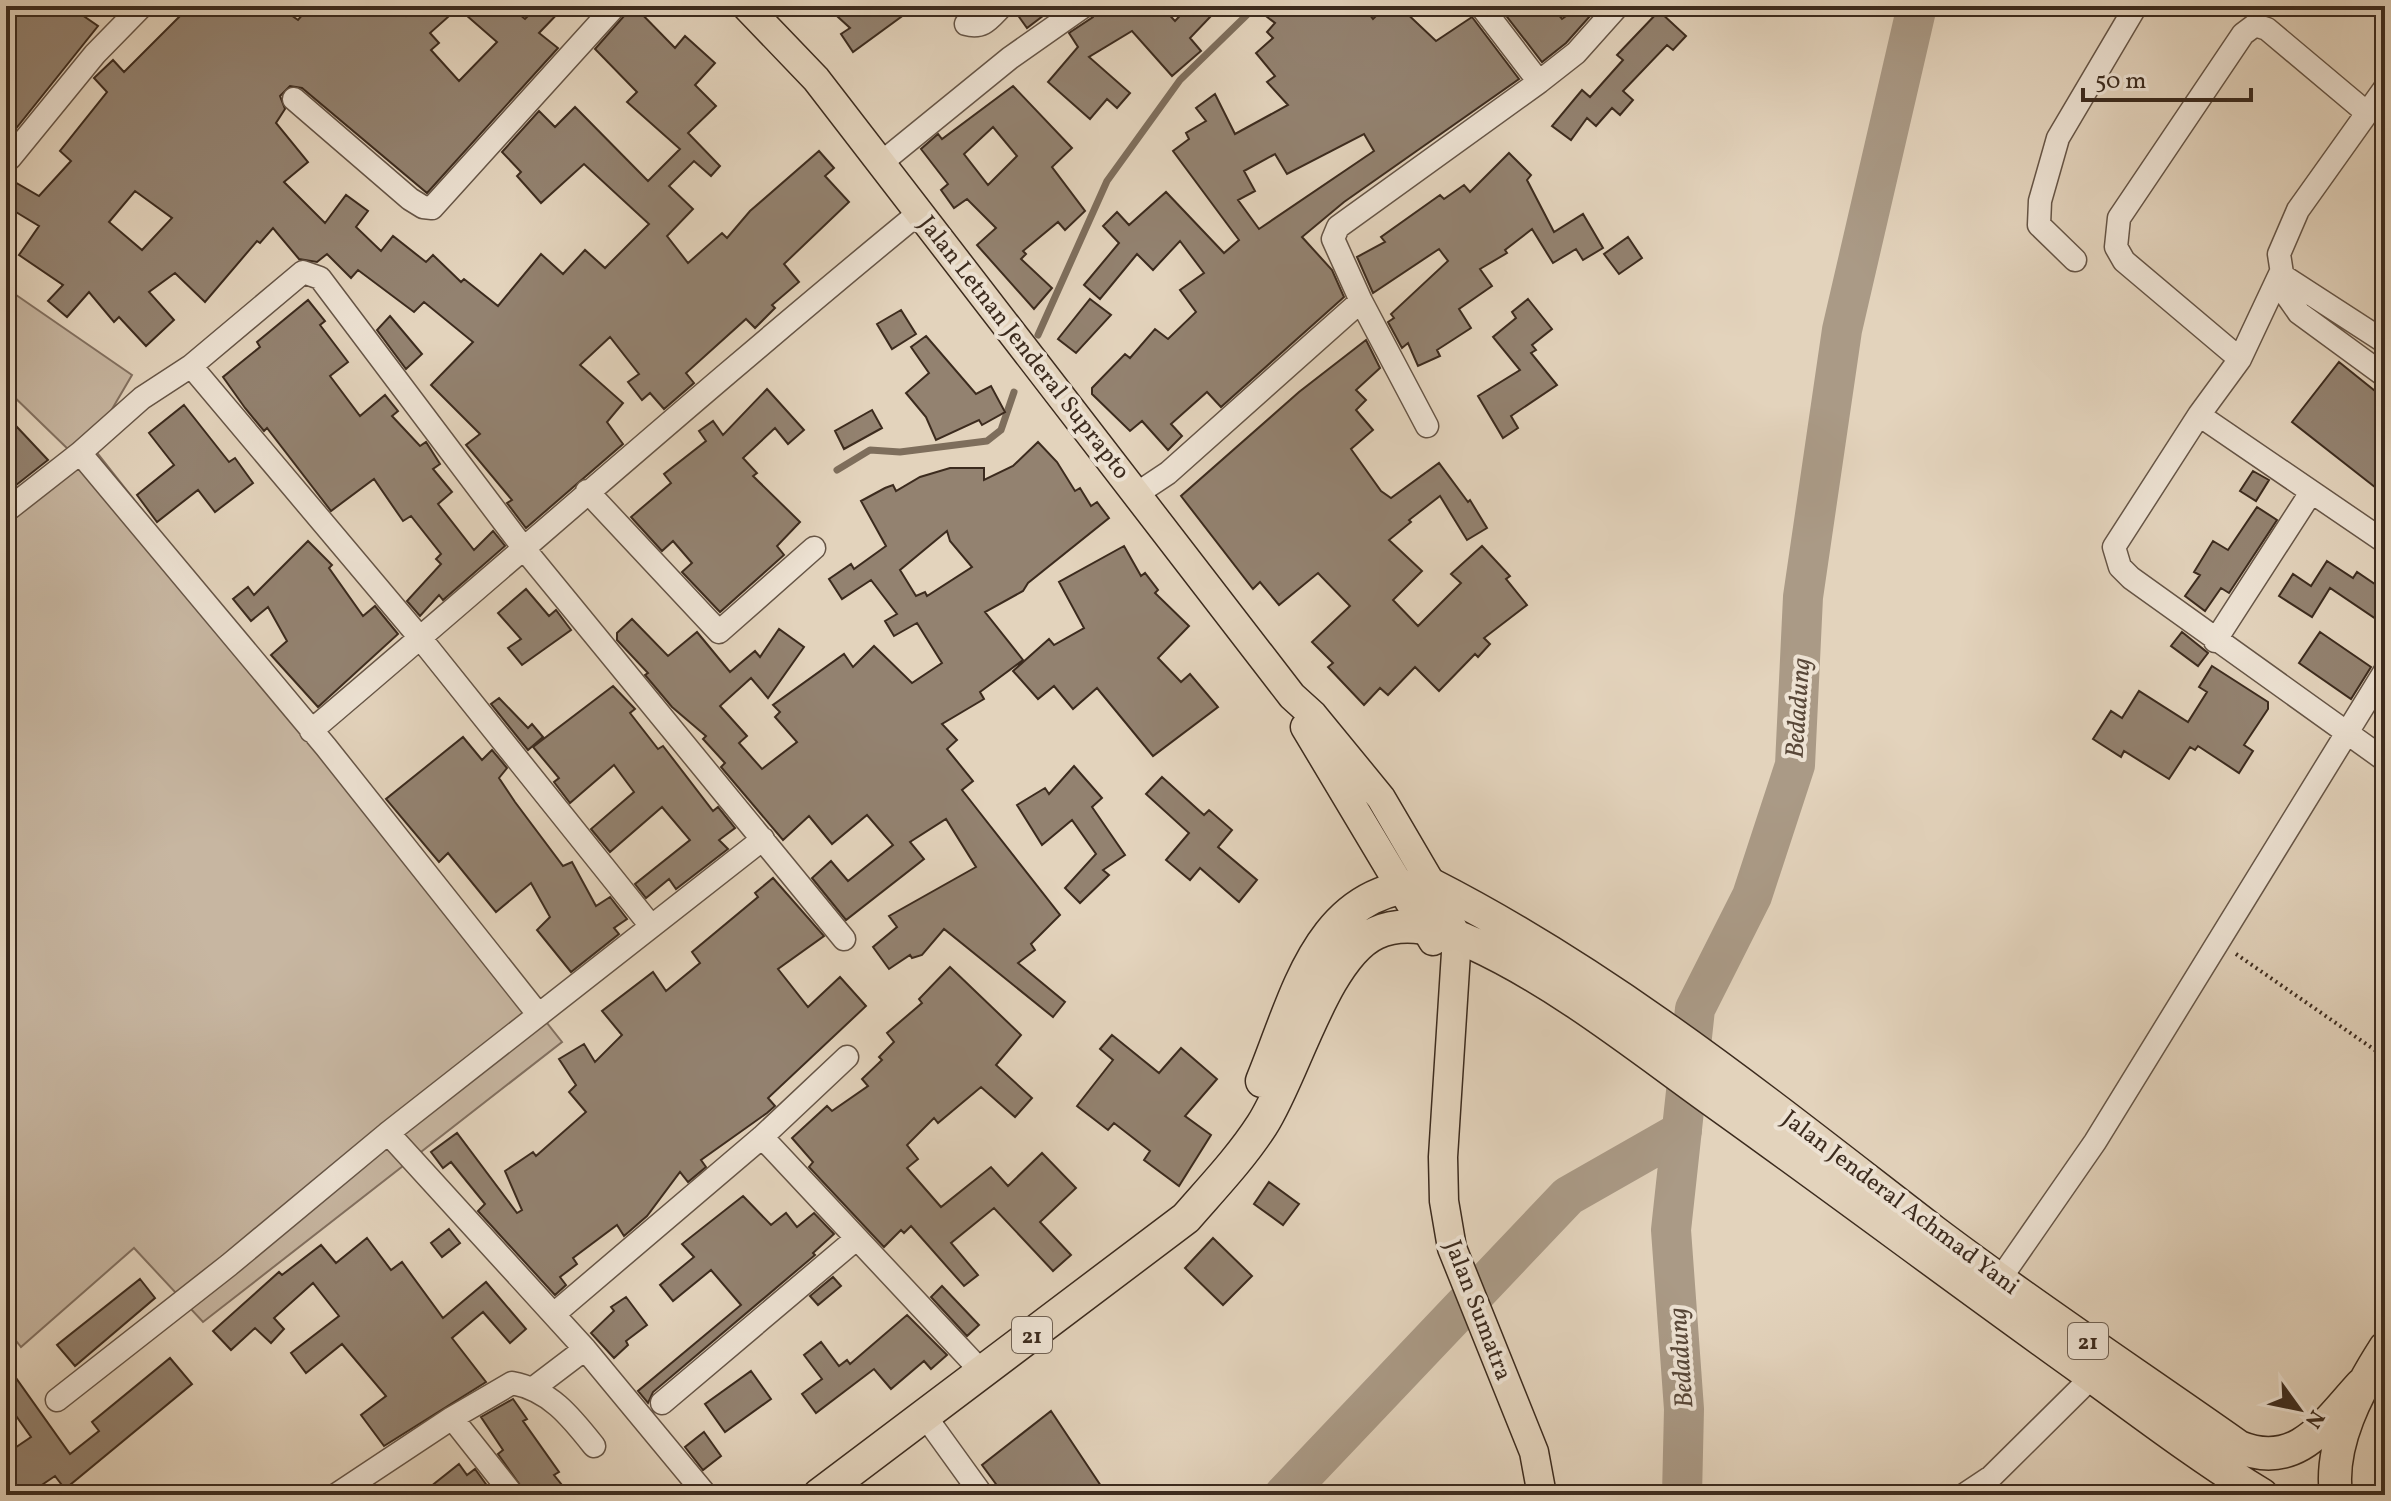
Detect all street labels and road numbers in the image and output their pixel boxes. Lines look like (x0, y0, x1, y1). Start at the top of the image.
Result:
street label: Jalan Letnan Jenderal Suprapto (910, 209, 1137, 487)
street label: Jalan Jenderal Achmad Yani (1774, 1103, 2026, 1304)
street label: Jalan Sumatra (1435, 1235, 1520, 1386)
road number: 21 (1012, 1317, 1052, 1353)
road number: 21 (2068, 1323, 2108, 1359)

